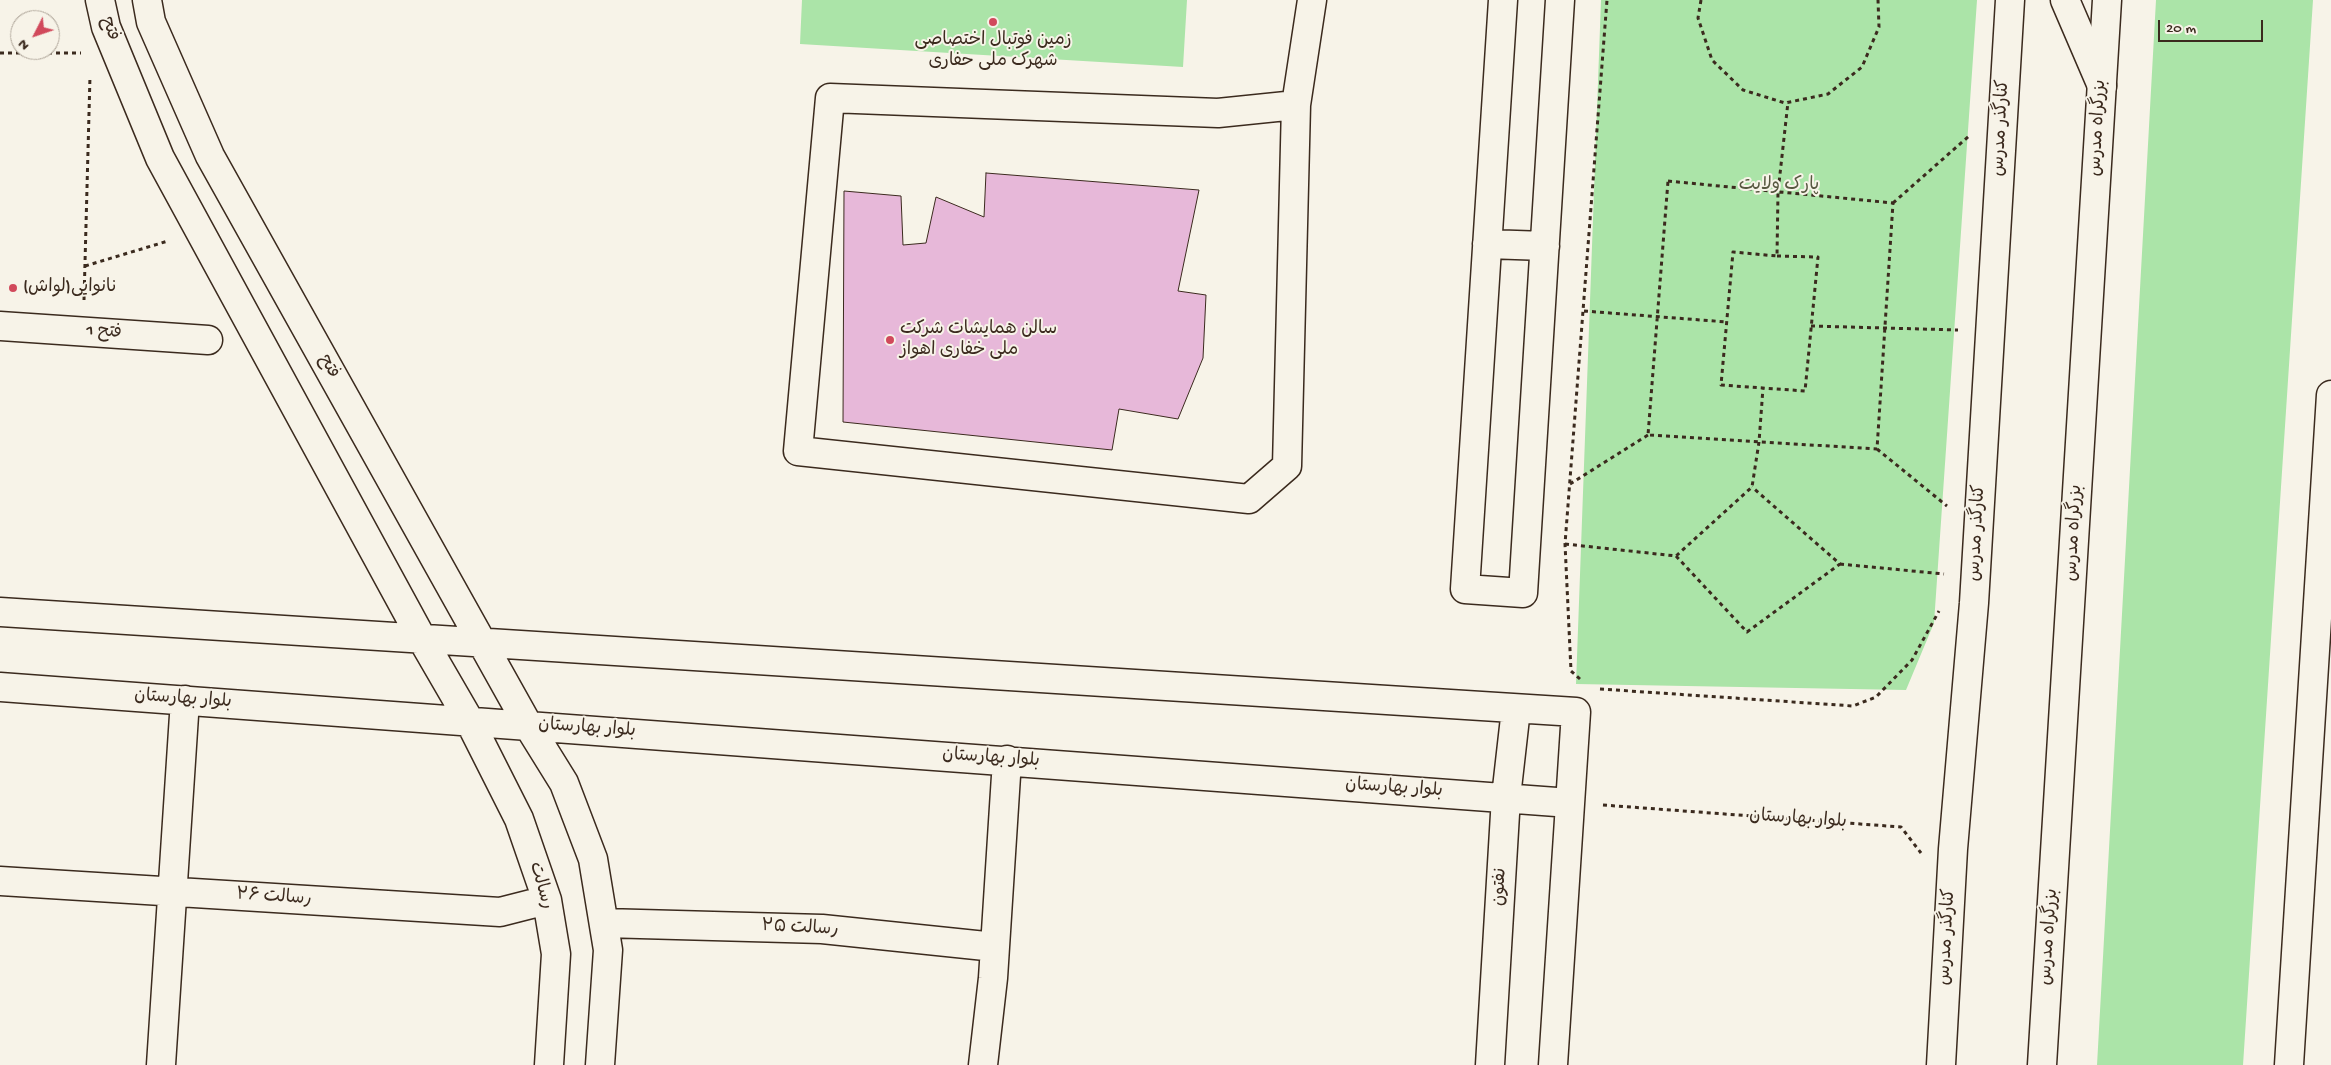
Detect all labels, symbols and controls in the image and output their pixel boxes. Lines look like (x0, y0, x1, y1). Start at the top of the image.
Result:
north arrow (10, 10, 60, 60)
scale bar (2161, 10, 2266, 42)
street label: فتح (95, 14, 123, 44)
marker: زمین فوتبال اختصاصی شهرک ملی حفاری (987, 16, 999, 28)
text: 20 m (2166, 20, 2196, 38)
place label: زمین فوتبال اختصاصی شهرک ملی حفاری (914, 30, 1072, 72)
text: N (15, 35, 33, 54)
street label: کنارگذر مدرس (1989, 79, 2015, 177)
street label: بزرگراه مدرس (2086, 79, 2112, 177)
park label: پارک ولایت (1739, 175, 1819, 197)
place label: نانوایى(لواش) (23, 277, 117, 299)
marker: نانوایى(لواش) (7, 282, 19, 294)
place label: سالن همایشات شرکت ملی خفاری اهواز (900, 319, 1057, 362)
street label: فتح 1 (86, 321, 122, 345)
marker: سالن همایشات شرکت ملی خفاری اهواز (884, 334, 896, 346)
street label: فتح (313, 351, 343, 383)
street label: کنارگذر مدرس (1965, 484, 1991, 582)
street label: بزرگراه مدرس (2062, 484, 2088, 582)
street label: بلوار بهارستان (133, 686, 233, 714)
street label: بلوار بهارستان (537, 715, 637, 743)
street label: بلوار بهارستان (941, 745, 1041, 773)
street label: بلوار بهارستان (1344, 775, 1444, 803)
street label: بلوار بهارستان (1748, 806, 1848, 834)
street label: رسالت (523, 860, 557, 912)
street label: نفتون (1489, 867, 1513, 907)
street label: رسالت ۲۶ (236, 885, 312, 911)
street label: کنارگذر مدرس (1935, 888, 1961, 986)
street label: بزرگراه مدرس (2036, 888, 2064, 986)
street label: رسالت ۲۵ (761, 916, 839, 942)

